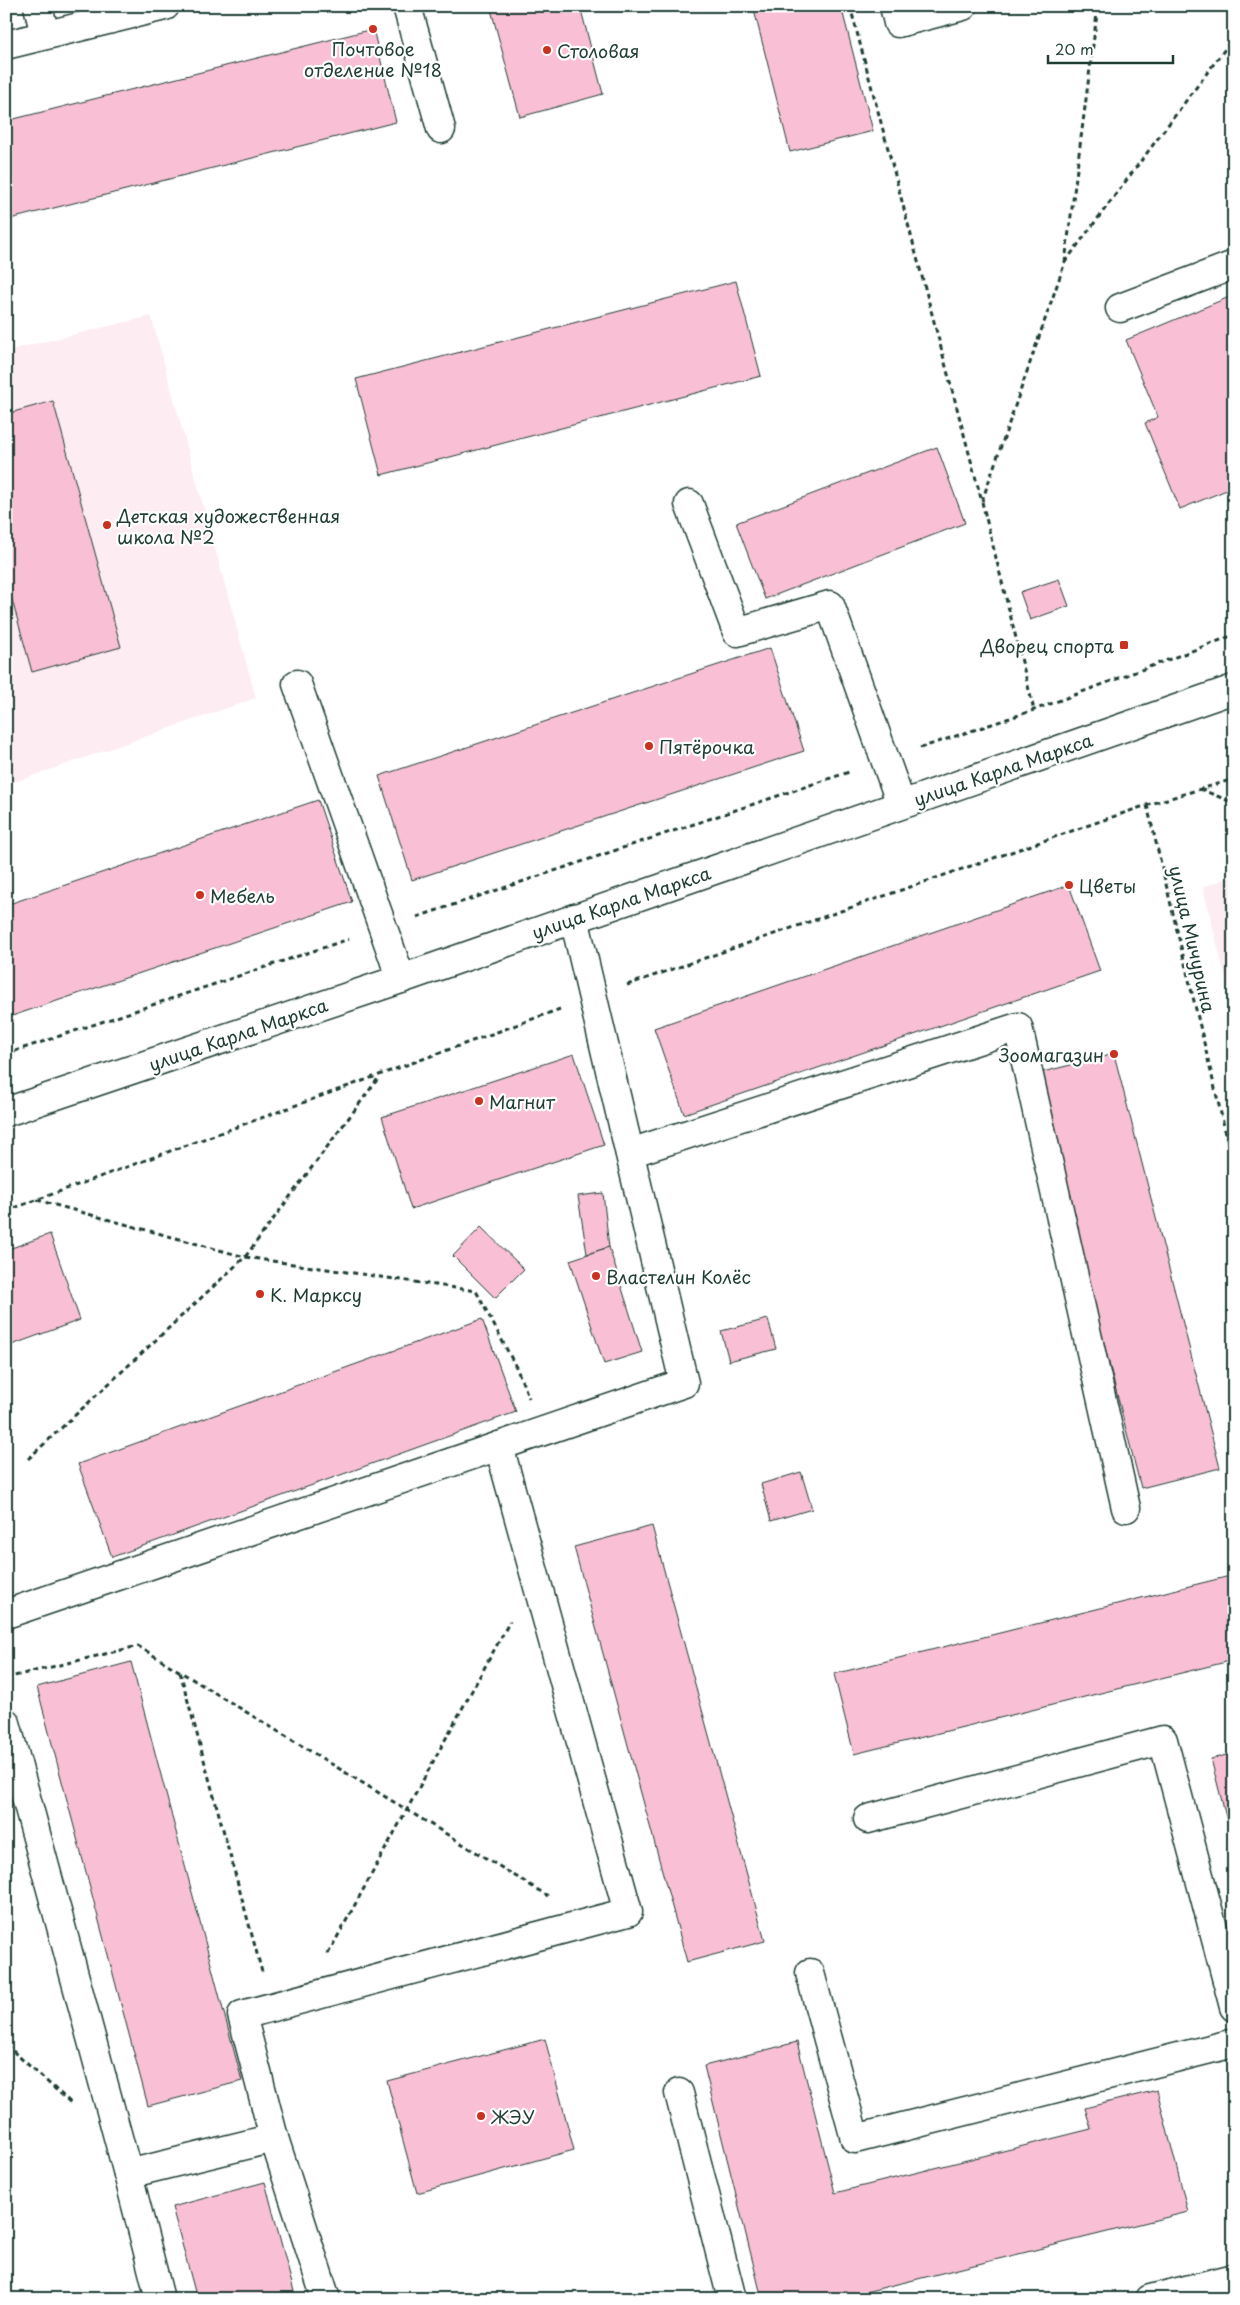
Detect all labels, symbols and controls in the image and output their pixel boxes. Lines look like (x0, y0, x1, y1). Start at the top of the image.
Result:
marker: Почтовое отделение №18 (367, 23, 379, 35)
scale bar (1048, 32, 1172, 64)
place label: Почтовое отделение №18 (304, 35, 442, 83)
place label: Столовая (557, 37, 640, 64)
text: 20 m (1055, 37, 1094, 60)
marker: Столовая (541, 44, 553, 56)
place label: Детская художественная школа №2 (116, 502, 340, 550)
marker: Детская художественная школа №2 (101, 519, 113, 531)
place label: Дворец спорта (980, 632, 1114, 659)
marker: Дворец спорта (1118, 639, 1130, 651)
street label: улица Карла Маркса (910, 725, 1097, 812)
place label: Пятёрочка (659, 733, 755, 760)
marker: Пятёрочка (643, 740, 655, 752)
street label: улица Карла Маркса (528, 858, 715, 945)
street label: улица Мичурина (1163, 863, 1223, 1016)
place label: Цветы (1079, 872, 1136, 899)
marker: Цветы (1063, 879, 1075, 891)
place label: Мебель (210, 882, 275, 909)
marker: Мебель (194, 889, 206, 901)
street label: улица Карла Маркса (145, 990, 332, 1077)
place label: Зоомагазин (998, 1041, 1104, 1068)
marker: Зоомагазин (1108, 1048, 1120, 1060)
place label: Магнит (489, 1088, 556, 1115)
marker: Магнит (473, 1095, 485, 1107)
place label: Властелин Колёс (606, 1263, 751, 1290)
marker: Властелин Колёс (590, 1270, 602, 1282)
place label: К. Марксу (270, 1281, 362, 1308)
marker: К. Марксу (254, 1288, 266, 1300)
place label: ЖЭУ (490, 2103, 535, 2130)
marker: ЖЭУ (475, 2110, 487, 2122)

